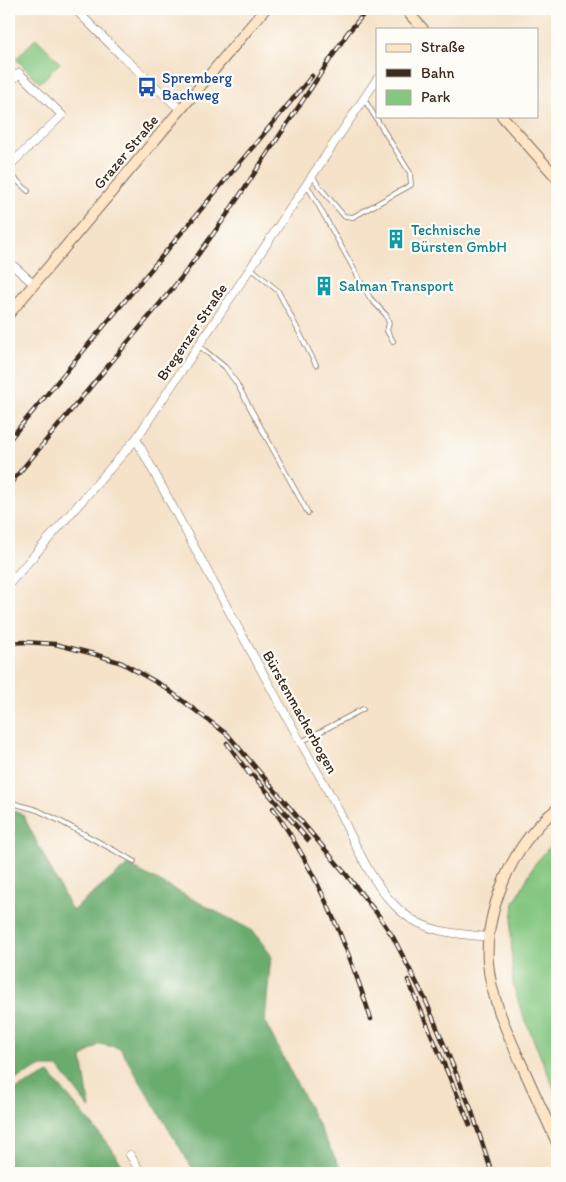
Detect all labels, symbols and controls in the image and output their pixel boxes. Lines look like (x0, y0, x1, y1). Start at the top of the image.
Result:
legend (376, 28, 538, 118)
text: Straße (421, 38, 465, 56)
text: Bahn (421, 64, 455, 82)
place label: Spremberg Bachweg (162, 69, 232, 104)
bus stop icon: Spremberg Bachweg (136, 76, 158, 98)
text: Park (421, 88, 451, 106)
street label: Grazer Straße (90, 111, 162, 193)
place label: Technische Bürsten GmbH (411, 221, 507, 256)
building icon: Technische Bürsten GmbH (385, 228, 407, 250)
building icon: Salman Transport (313, 275, 335, 297)
place label: Salman Transport (339, 277, 454, 295)
street label: Bregenzer Straße (153, 280, 231, 384)
street label: Bürstenmacherbogen (259, 647, 341, 777)

